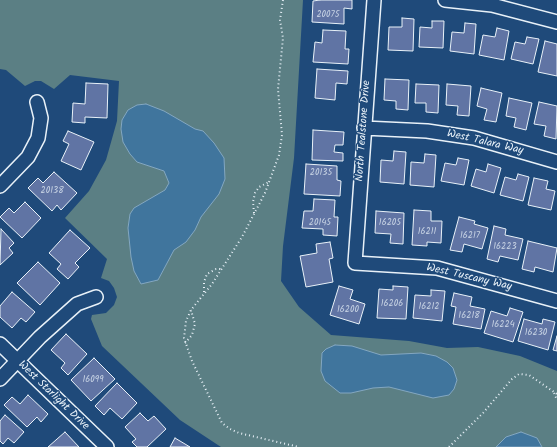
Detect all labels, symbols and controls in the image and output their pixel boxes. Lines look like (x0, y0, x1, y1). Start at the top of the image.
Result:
house number: 20075 (316, 10, 340, 20)
street label: North Tealstone Drive (354, 80, 374, 182)
street label: West Talara Way (446, 128, 524, 158)
house number: 20135 (310, 168, 332, 178)
house number: 20138 (40, 186, 64, 196)
house number: 20145 (309, 218, 331, 228)
house number: 16205 (379, 218, 401, 228)
house number: 16211 (418, 227, 436, 237)
house number: 16217 (460, 231, 480, 241)
house number: 16223 (493, 242, 517, 252)
street label: West Tuscany Way (425, 262, 513, 294)
house number: 16206 (381, 299, 403, 309)
house number: 16212 (418, 302, 440, 312)
house number: 16200 (337, 305, 359, 315)
house number: 16218 (458, 311, 480, 321)
house number: 16224 (491, 320, 515, 330)
house number: 16230 (525, 328, 547, 338)
street label: West Starlight Drive (15, 359, 91, 433)
house number: 16099 (82, 375, 104, 385)

